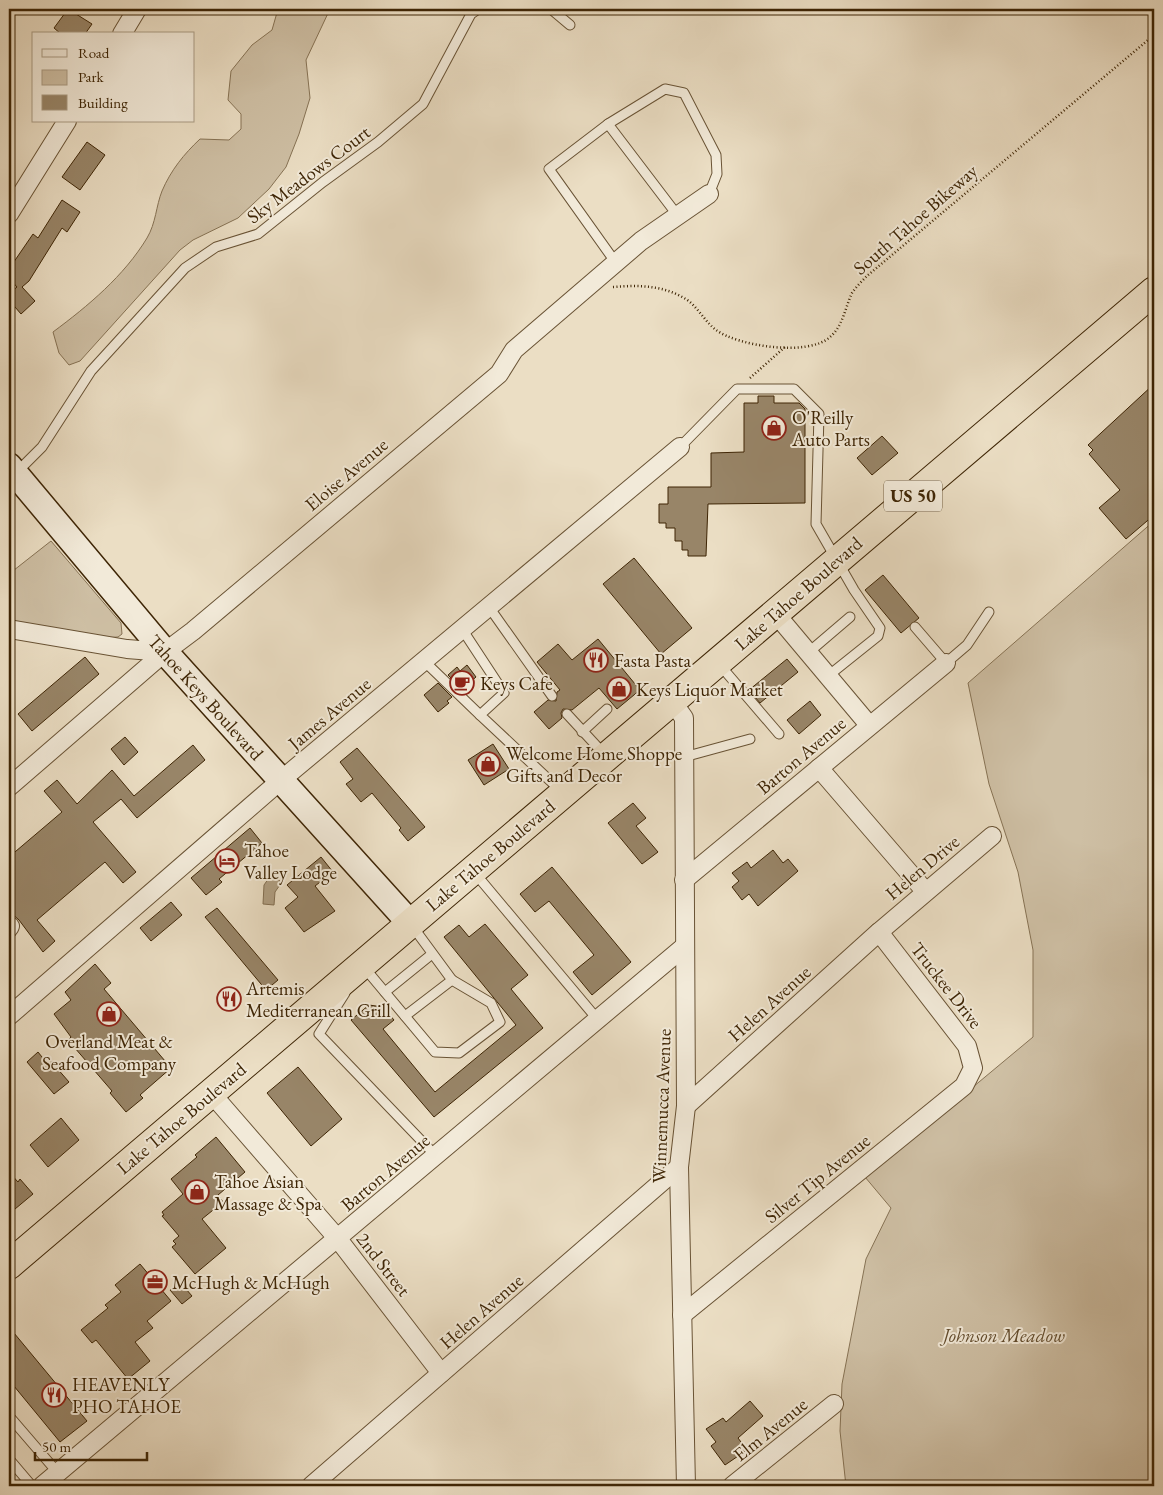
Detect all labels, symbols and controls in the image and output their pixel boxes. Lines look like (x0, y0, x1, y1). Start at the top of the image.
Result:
legend (32, 32, 195, 122)
text: Road (78, 43, 110, 62)
text: Park (78, 67, 105, 86)
text: Building (78, 93, 128, 112)
street label: Sky Meadows Court (241, 120, 375, 229)
street label: South Tahoe Bikeway (848, 158, 983, 280)
place label: O'Reilly Auto Parts (791, 405, 870, 452)
shop icon: O'Reilly Auto Parts (761, 415, 787, 441)
street label: Eloise Avenue (300, 432, 393, 516)
road number: US 50 (884, 481, 942, 512)
street label: Lake Tahoe Boulevard (729, 531, 868, 656)
street label: Tahoe Keys Boulevard (142, 629, 269, 766)
restaurant icon: Fasta Pasta (583, 647, 609, 673)
place label: Fasta Pasta (614, 648, 691, 673)
cafe icon: Keys Cafe (449, 670, 475, 696)
street label: James Avenue (281, 671, 376, 757)
place label: Keys Cafe (480, 671, 553, 696)
shop icon: Keys Liquor Market (606, 676, 632, 702)
place label: Keys Liquor Market (636, 677, 783, 702)
street label: Barton Avenue (752, 711, 851, 800)
place label: Welcome Home Shoppe Gifts and Decor (506, 741, 682, 788)
shop icon: Welcome Home Shoppe Gifts and Decor (475, 751, 501, 777)
street label: Lake Tahoe Boulevard (420, 794, 561, 917)
street label: Helen Drive (880, 829, 965, 906)
place label: Tahoe Valley Lodge (244, 838, 337, 885)
hotel icon: Tahoe Valley Lodge (214, 848, 240, 874)
street label: Truckee Drive (905, 937, 988, 1034)
street label: Helen Avenue (723, 960, 816, 1047)
place label: Artemis Mediterranean Grill (245, 976, 391, 1023)
restaurant icon: Artemis Mediterranean Grill (216, 986, 242, 1012)
shop icon: Overland Meat & Seafood Company (96, 1001, 122, 1027)
street label: Winnemucca Avenue (646, 1028, 677, 1184)
place label: Overland Meat & Seafood Company (42, 1029, 177, 1076)
street label: Lake Tahoe Boulevard (111, 1057, 252, 1180)
street label: Barton Avenue (336, 1128, 435, 1217)
street label: Silver Tip Avenue (759, 1128, 875, 1229)
place label: Tahoe Asian Massage & Spa (214, 1169, 322, 1216)
shop icon: Tahoe Asian Massage & Spa (184, 1179, 210, 1205)
street label: 2nd Street (351, 1227, 416, 1301)
street label: Helen Avenue (434, 1268, 528, 1355)
office icon: McHugh & McHugh (142, 1269, 168, 1295)
place label: McHugh & McHugh (172, 1270, 330, 1295)
park label: Johnson Meadow (939, 1323, 1065, 1348)
place label: HEAVENLY PHO TAHOE (72, 1372, 181, 1419)
restaurant icon: HEAVENLY PHO TAHOE (41, 1382, 67, 1408)
street label: Elm Avenue (728, 1392, 813, 1467)
scale bar (35, 1430, 148, 1462)
text: 50 m (42, 1437, 71, 1456)

